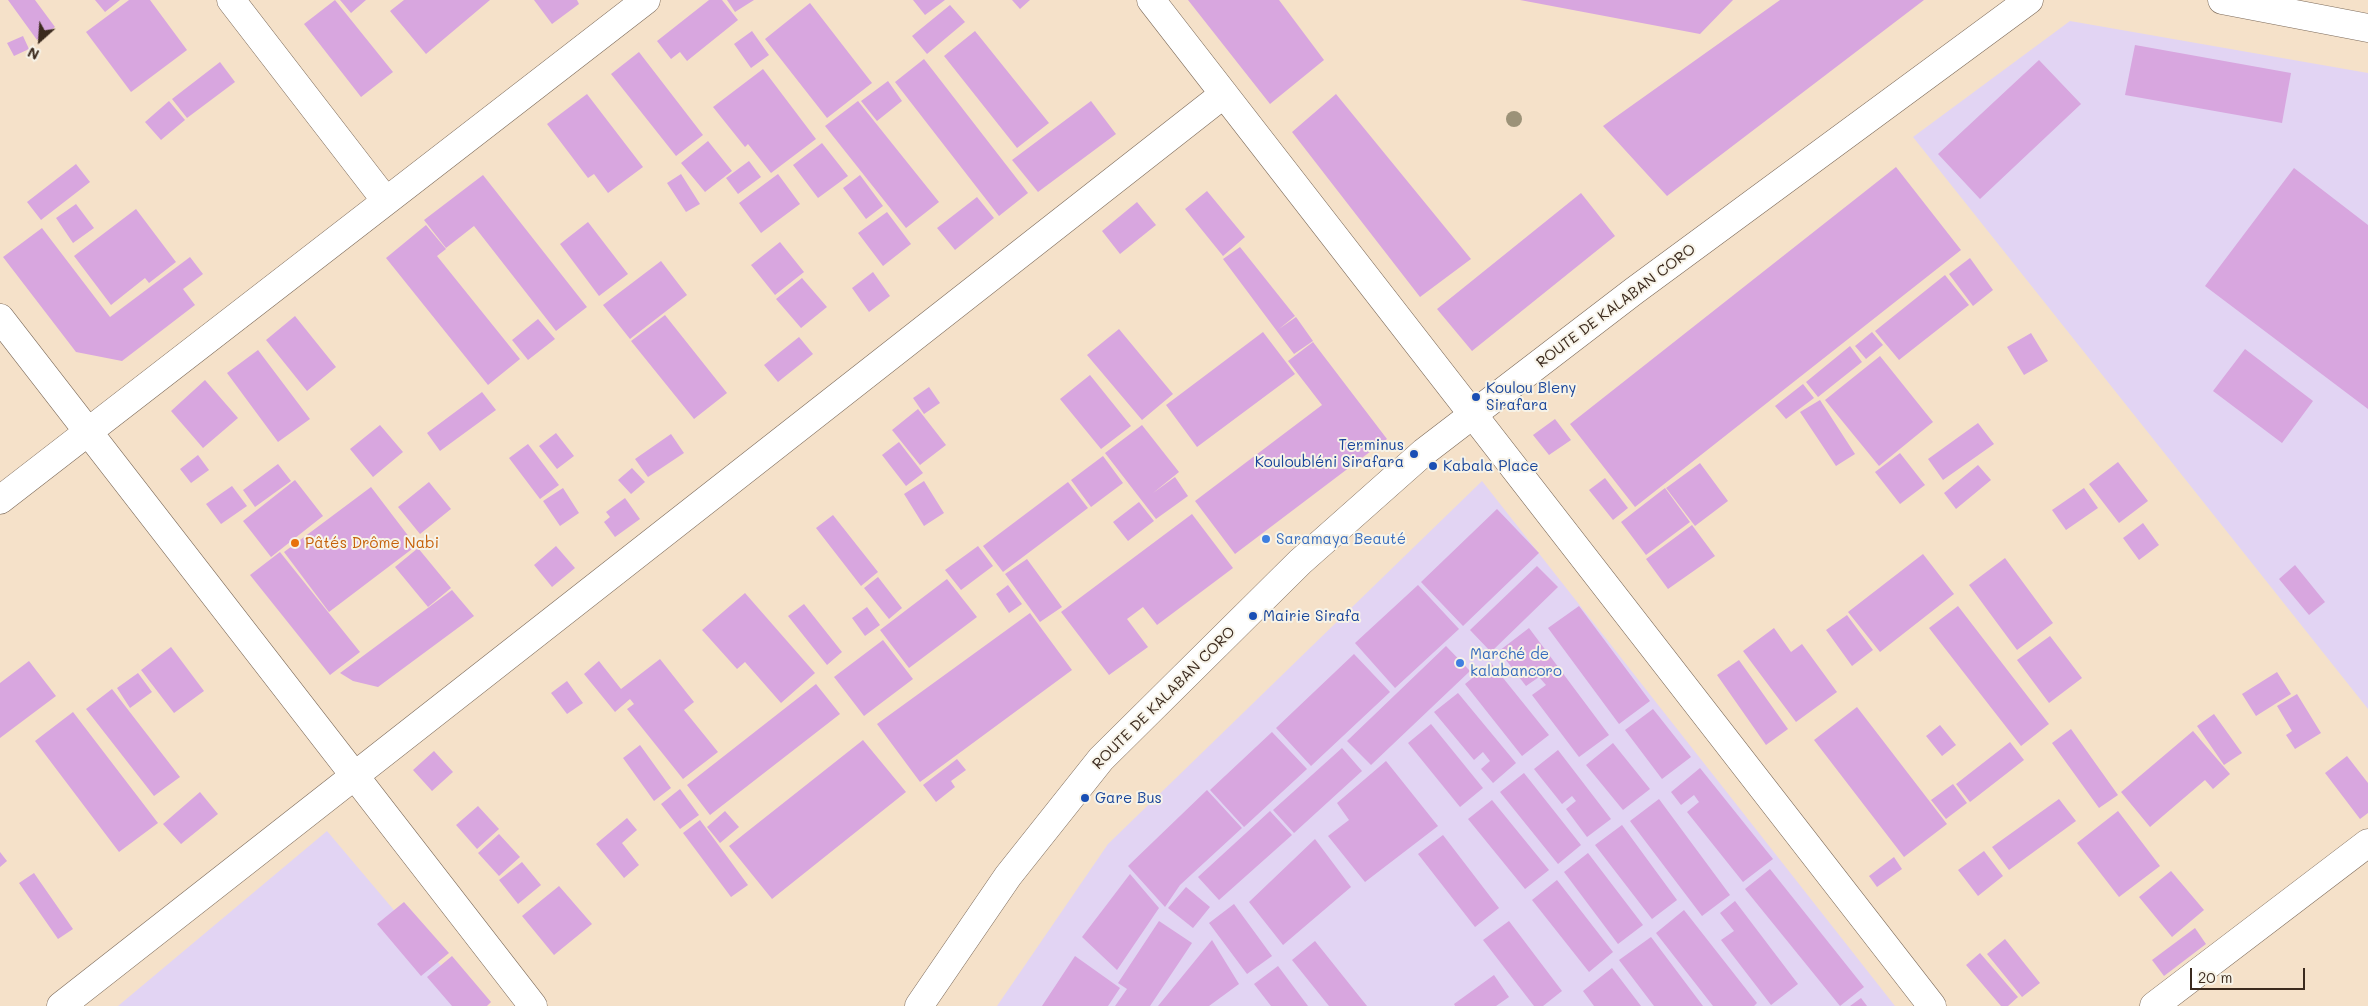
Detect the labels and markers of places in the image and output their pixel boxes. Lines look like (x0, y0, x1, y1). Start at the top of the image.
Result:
place label: Koulou Bleny Sirafara (1486, 379, 1576, 414)
marker: Koulou Bleny Sirafara (1470, 391, 1482, 403)
place label: Terminus Kouloubléni Sirafara (1255, 436, 1404, 471)
marker: Terminus Kouloubléni Sirafara (1408, 448, 1420, 460)
place label: Kabala Place (1443, 457, 1539, 475)
marker: Kabala Place (1427, 460, 1439, 472)
place label: Saramaya Beauté (1276, 530, 1406, 548)
marker: Saramaya Beauté (1260, 533, 1272, 545)
place label: Pâtés Drôme Nabi (305, 534, 439, 552)
marker: Pâtés Drôme Nabi (289, 537, 301, 549)
place label: Mairie Sirafa (1263, 607, 1360, 625)
marker: Mairie Sirafa (1247, 610, 1259, 622)
place label: Marché de kalabancoro (1470, 645, 1562, 680)
marker: Marché de kalabancoro (1454, 657, 1466, 669)
place label: Gare Bus (1095, 789, 1162, 807)
marker: Gare Bus (1079, 792, 1091, 804)

